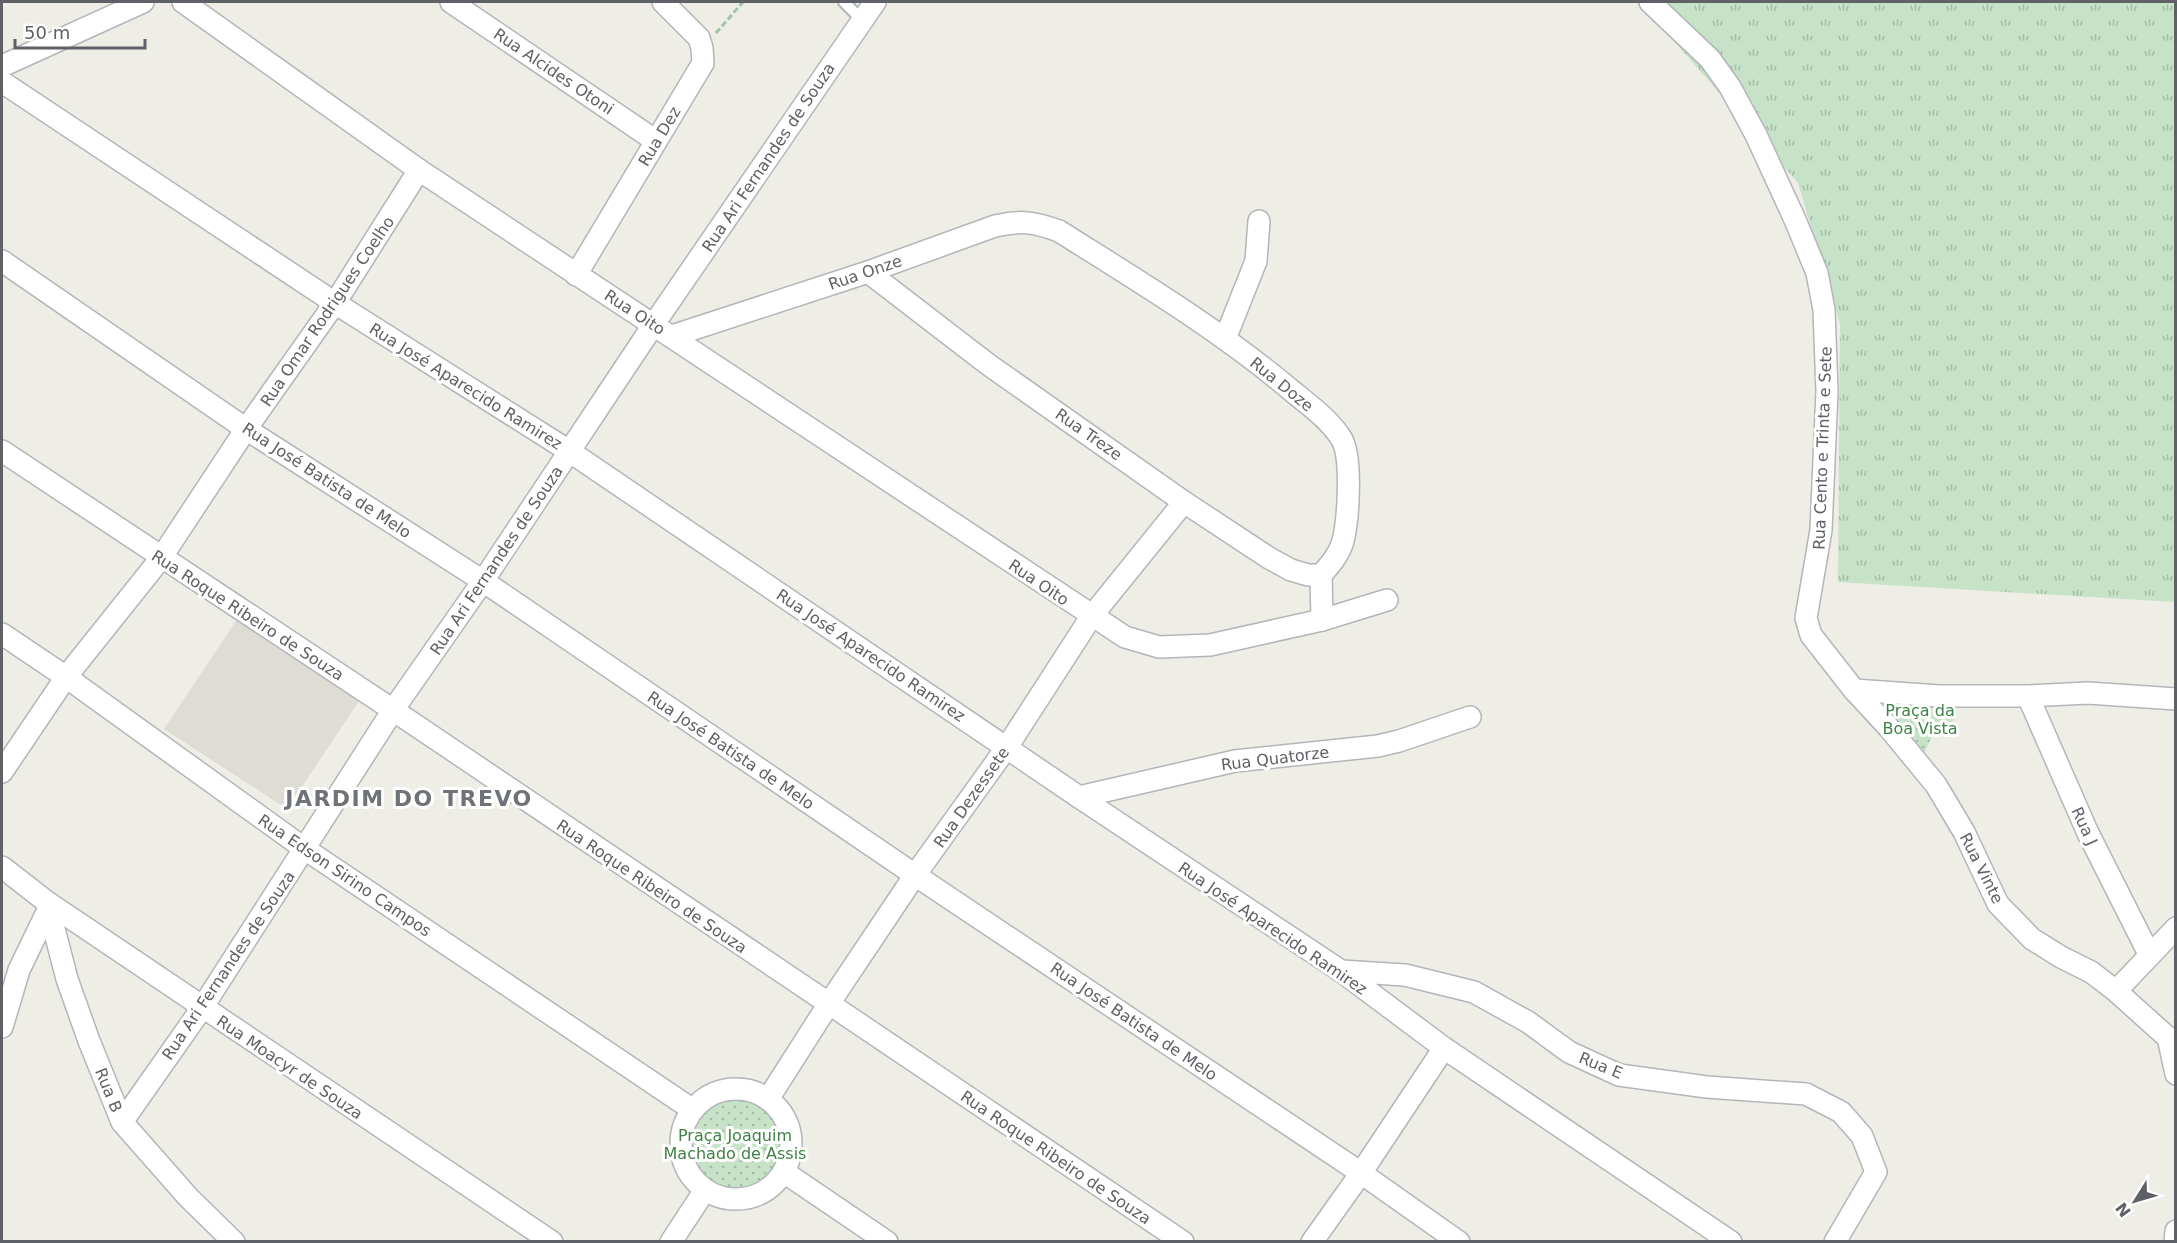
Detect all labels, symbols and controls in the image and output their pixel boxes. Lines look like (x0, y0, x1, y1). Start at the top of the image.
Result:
scale bar (15, 12, 146, 50)
text: 50 m (24, 22, 70, 43)
street label: Rua Alcides Otoni (490, 24, 617, 119)
street label: Rua Ari Fernandes de Souza (698, 59, 839, 255)
street label: Rua Dez (634, 103, 685, 169)
street label: Rua Omar Rodrigues Coelho (257, 213, 398, 410)
street label: Rua Onze (826, 251, 904, 294)
street label: Rua Oito (601, 286, 669, 339)
street label: Rua José Aparecido Ramirez (366, 319, 566, 454)
street label: Rua Cento e Trinta e Sete (1809, 346, 1836, 550)
street label: Rua Doze (1246, 353, 1317, 416)
street label: Rua Treze (1052, 404, 1126, 464)
street label: Rua José Batista de Melo (239, 419, 415, 542)
street label: Rua Ari Fernandes de Souza (426, 462, 567, 658)
street label: Rua Roque Ribeiro de Souza (148, 546, 347, 685)
street label: Rua Oito (1005, 555, 1072, 609)
street label: Rua José Aparecido Ramirez (773, 585, 969, 726)
street label: Rua José Batista de Melo (644, 687, 818, 813)
park label: Praça da Boa Vista (1882, 701, 1958, 738)
street label: Rua Quatorze (1220, 742, 1330, 775)
street label: Rua Dezessete (930, 743, 1013, 851)
district label: JARDIM DO TREVO (283, 786, 533, 811)
street label: Rua J (2067, 804, 2102, 848)
street label: Rua Edson Sirino Campos (255, 810, 435, 940)
street label: Rua Roque Ribeiro de Souza (553, 816, 750, 957)
street label: Rua Vinte (1956, 830, 2007, 907)
street label: Rua José Aparecido Ramirez (1175, 858, 1371, 999)
street label: Rua Ari Fernandes de Souza (158, 867, 299, 1063)
street label: Rua José Batista de Melo (1047, 958, 1221, 1084)
street label: Rua Moacyr de Souza (213, 1011, 366, 1123)
street label: Rua E (1576, 1048, 1625, 1083)
street label: Rua B (91, 1065, 126, 1115)
street label: Rua Roque Ribeiro de Souza (957, 1087, 1154, 1228)
park label: Praça Joaquim Machado de Assis (664, 1126, 806, 1163)
north arrow (2105, 1171, 2165, 1231)
text: N (2112, 1199, 2135, 1221)

